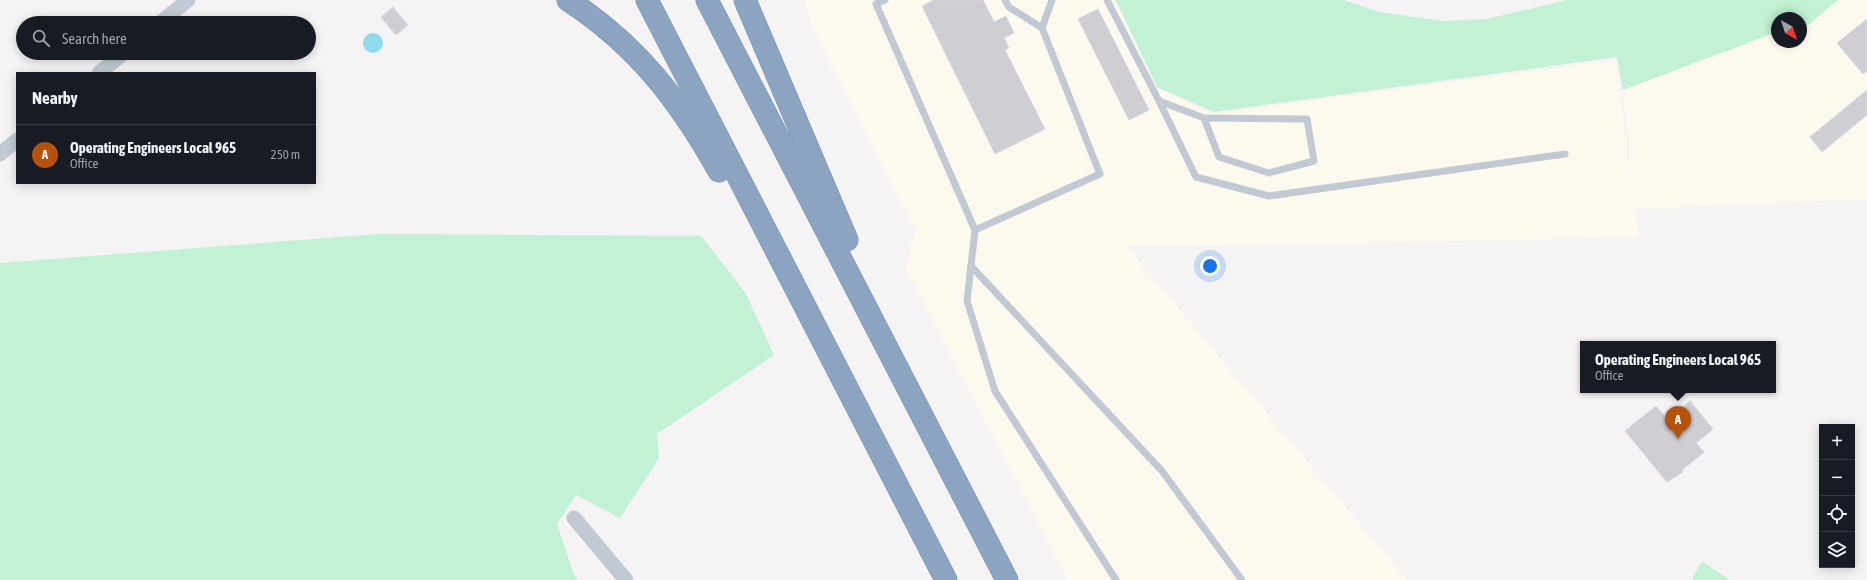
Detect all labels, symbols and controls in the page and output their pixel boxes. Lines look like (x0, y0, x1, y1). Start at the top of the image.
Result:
north arrow (1771, 12, 1807, 48)
search box (16, 16, 316, 60)
icon: search (30, 27, 52, 49)
text: Search here (62, 30, 127, 47)
text: Nearby (32, 88, 78, 108)
text: Operating Engineers Local 965 (70, 139, 236, 156)
text: A (42, 147, 48, 162)
text: 250 m (271, 147, 300, 162)
text: Office (70, 156, 98, 171)
your location (1200, 256, 1220, 276)
popup (1580, 341, 1776, 393)
text: Operating Engineers Local 965 (1595, 351, 1761, 368)
text: Office (1595, 368, 1623, 383)
pin: A (1665, 406, 1691, 439)
map controls (1819, 424, 1855, 568)
button: + (1819, 424, 1855, 460)
button: − (1819, 460, 1855, 496)
button: locate (1819, 496, 1855, 532)
button: layers (1819, 532, 1855, 568)

